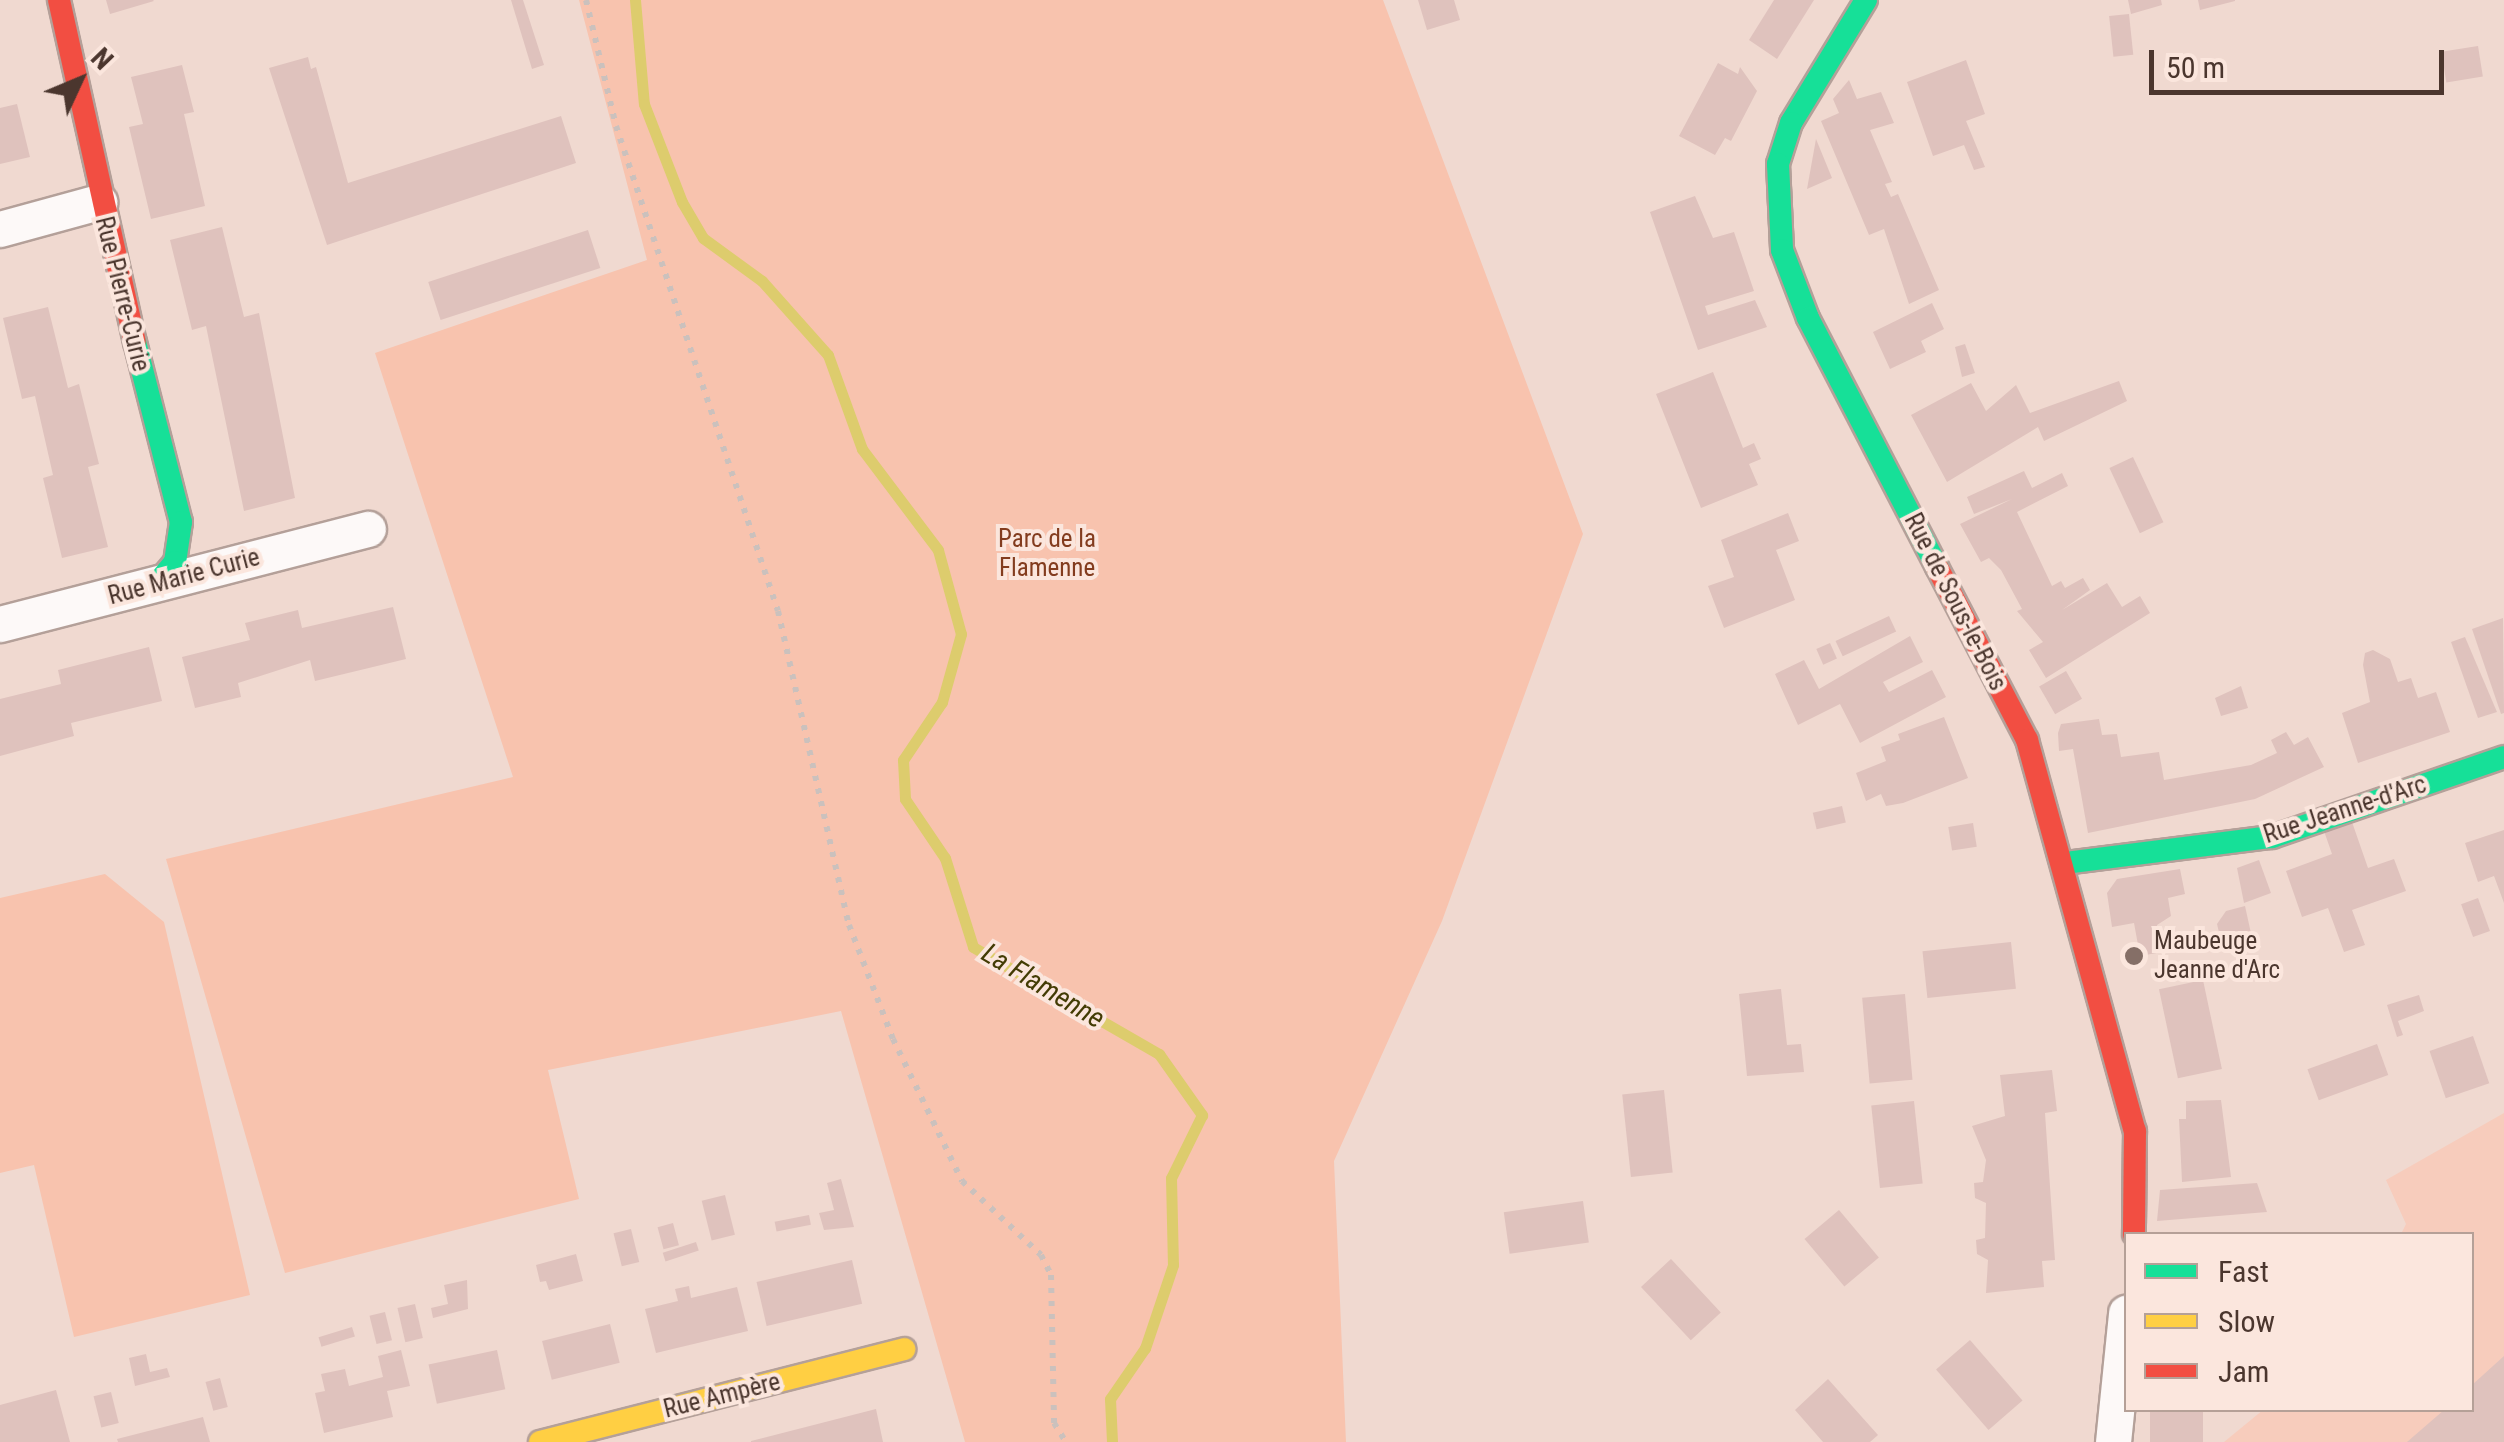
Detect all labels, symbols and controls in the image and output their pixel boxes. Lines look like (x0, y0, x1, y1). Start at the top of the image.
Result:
north arrow (30, 30, 130, 130)
scale bar (2154, 30, 2449, 92)
text: N (84, 41, 120, 76)
text: 50 m (2166, 50, 2225, 85)
street label: Rue Pierre-Curie (88, 214, 156, 374)
street label: Rue de Sous-le-Bois (1897, 508, 2013, 696)
park label: Parc de la Flamenne (998, 525, 1096, 584)
street label: Rue Marie Curie (105, 542, 263, 612)
street label: Rue Jeanne-d'Arc (2260, 770, 2430, 850)
place label: Maubeuge Jeanne d'Arc (2154, 927, 2280, 986)
water label: La Flamenne (976, 936, 1110, 1036)
marker: Maubeuge Jeanne d'Arc (2123, 945, 2145, 967)
legend (2124, 1232, 2474, 1412)
text: Fast (2218, 1254, 2269, 1289)
text: Slow (2218, 1304, 2275, 1339)
text: Jam (2218, 1354, 2269, 1389)
street label: Rue Ampère (661, 1367, 783, 1425)

